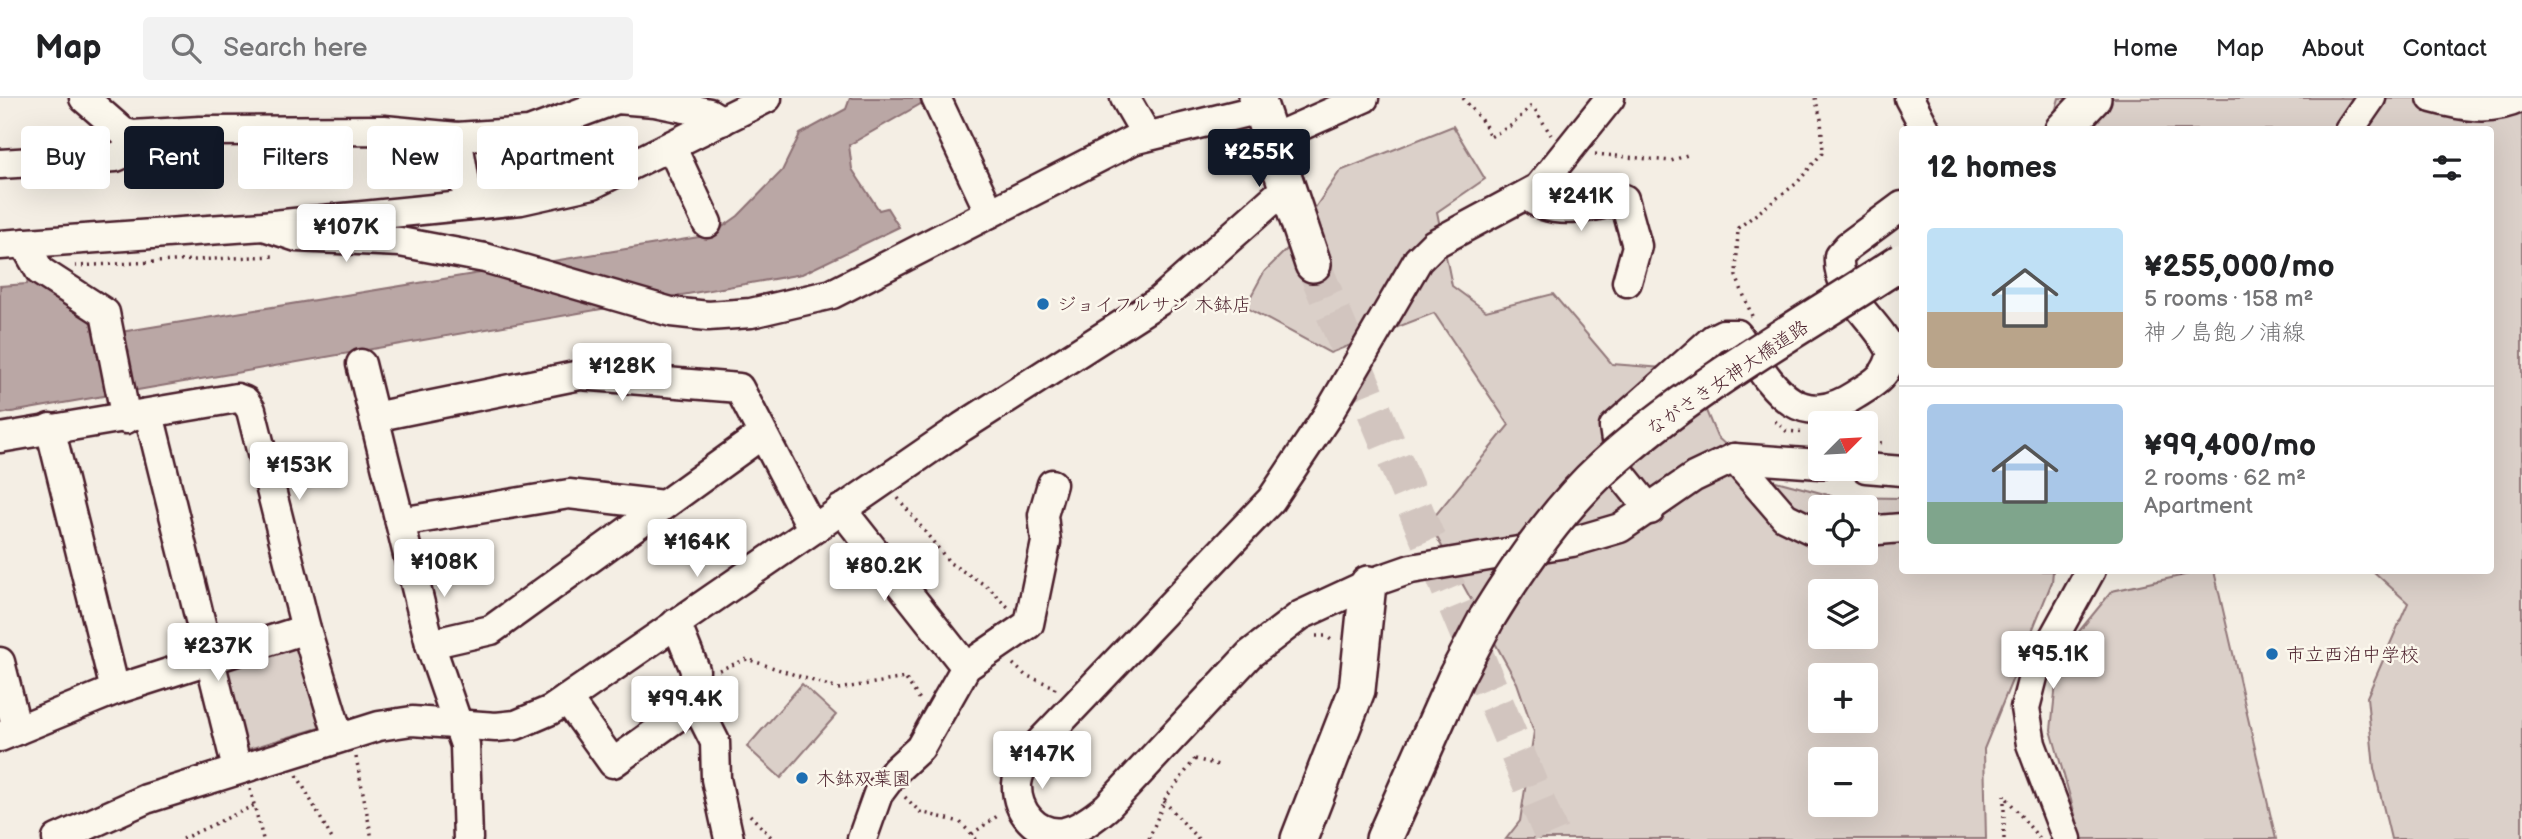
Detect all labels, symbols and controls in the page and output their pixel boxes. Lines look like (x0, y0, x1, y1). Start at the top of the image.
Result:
search box (143, 17, 633, 80)
text: Map (35, 28, 101, 68)
icon: search (167, 29, 205, 67)
text: Search here (223, 33, 367, 64)
text: Home (2113, 34, 2178, 63)
text: Map (2216, 34, 2264, 63)
text: About (2302, 34, 2364, 63)
text: Contact (2402, 34, 2487, 63)
chip: Buy (21, 126, 110, 189)
chip: Rent (124, 126, 224, 189)
chip: Filters (238, 126, 353, 189)
chip: New (367, 126, 463, 189)
chip: Apartment (477, 126, 638, 189)
pin: ¥255K (1210, 130, 1308, 189)
text: ¥255K (1224, 138, 1294, 166)
icon: filters (2428, 149, 2466, 187)
text: 12 homes (1927, 150, 2057, 186)
pin: ¥241K (1532, 174, 1630, 233)
text: ¥241K (1548, 182, 1614, 210)
pin: ¥107K (297, 204, 395, 264)
text: ¥107K (313, 213, 379, 241)
text: ¥255,000/mo (2144, 249, 2335, 285)
icon: home (1983, 256, 2067, 340)
text: 5 rooms · 158 m² (2144, 285, 2313, 313)
place label: ジョイフルサン 木鉢店 (1057, 294, 1251, 317)
marker: ジョイフルサン 木鉢店 (1035, 296, 1051, 312)
street label: ながさき女神大橋道路 (1643, 316, 1813, 441)
text: 神ノ島飽ノ浦線 (2144, 319, 2305, 347)
pin: ¥128K (573, 344, 671, 403)
text: ¥128K (588, 352, 656, 380)
north arrow (1808, 411, 1878, 481)
map controls (1808, 411, 1878, 817)
text: ¥99,400/mo (2144, 428, 2316, 464)
icon: home (1983, 432, 2067, 516)
pin: ¥153K (250, 442, 348, 502)
text: ¥153K (266, 451, 332, 479)
text: 2 rooms · 62 m² (2144, 464, 2306, 492)
text: Apartment (2144, 492, 2253, 520)
button: locate (1808, 495, 1878, 565)
pin: ¥164K (648, 519, 746, 579)
text: ¥164K (664, 528, 730, 556)
pin: ¥108K (395, 540, 493, 599)
pin: ¥80.2K (827, 544, 941, 603)
text: ¥108K (410, 548, 478, 576)
text: ¥80.2K (846, 552, 922, 580)
button: layers (1808, 579, 1878, 649)
pin: ¥237K (169, 624, 267, 683)
text: ¥237K (183, 632, 253, 660)
pin: ¥95.1K (1996, 632, 2110, 691)
text: ¥95.1K (2017, 640, 2089, 668)
place label: 市立西泊中学校 (2286, 644, 2419, 667)
marker: 市立西泊中学校 (2264, 646, 2280, 662)
button: + (1808, 663, 1878, 733)
pin: ¥99.4K (628, 676, 742, 736)
text: ¥99.4K (647, 685, 723, 713)
pin: ¥147K (993, 732, 1091, 791)
text: ¥147K (1009, 740, 1075, 768)
button: − (1808, 747, 1878, 817)
place label: 木鉢双葉園 (816, 768, 911, 791)
marker: 木鉢双葉園 (794, 770, 810, 786)

